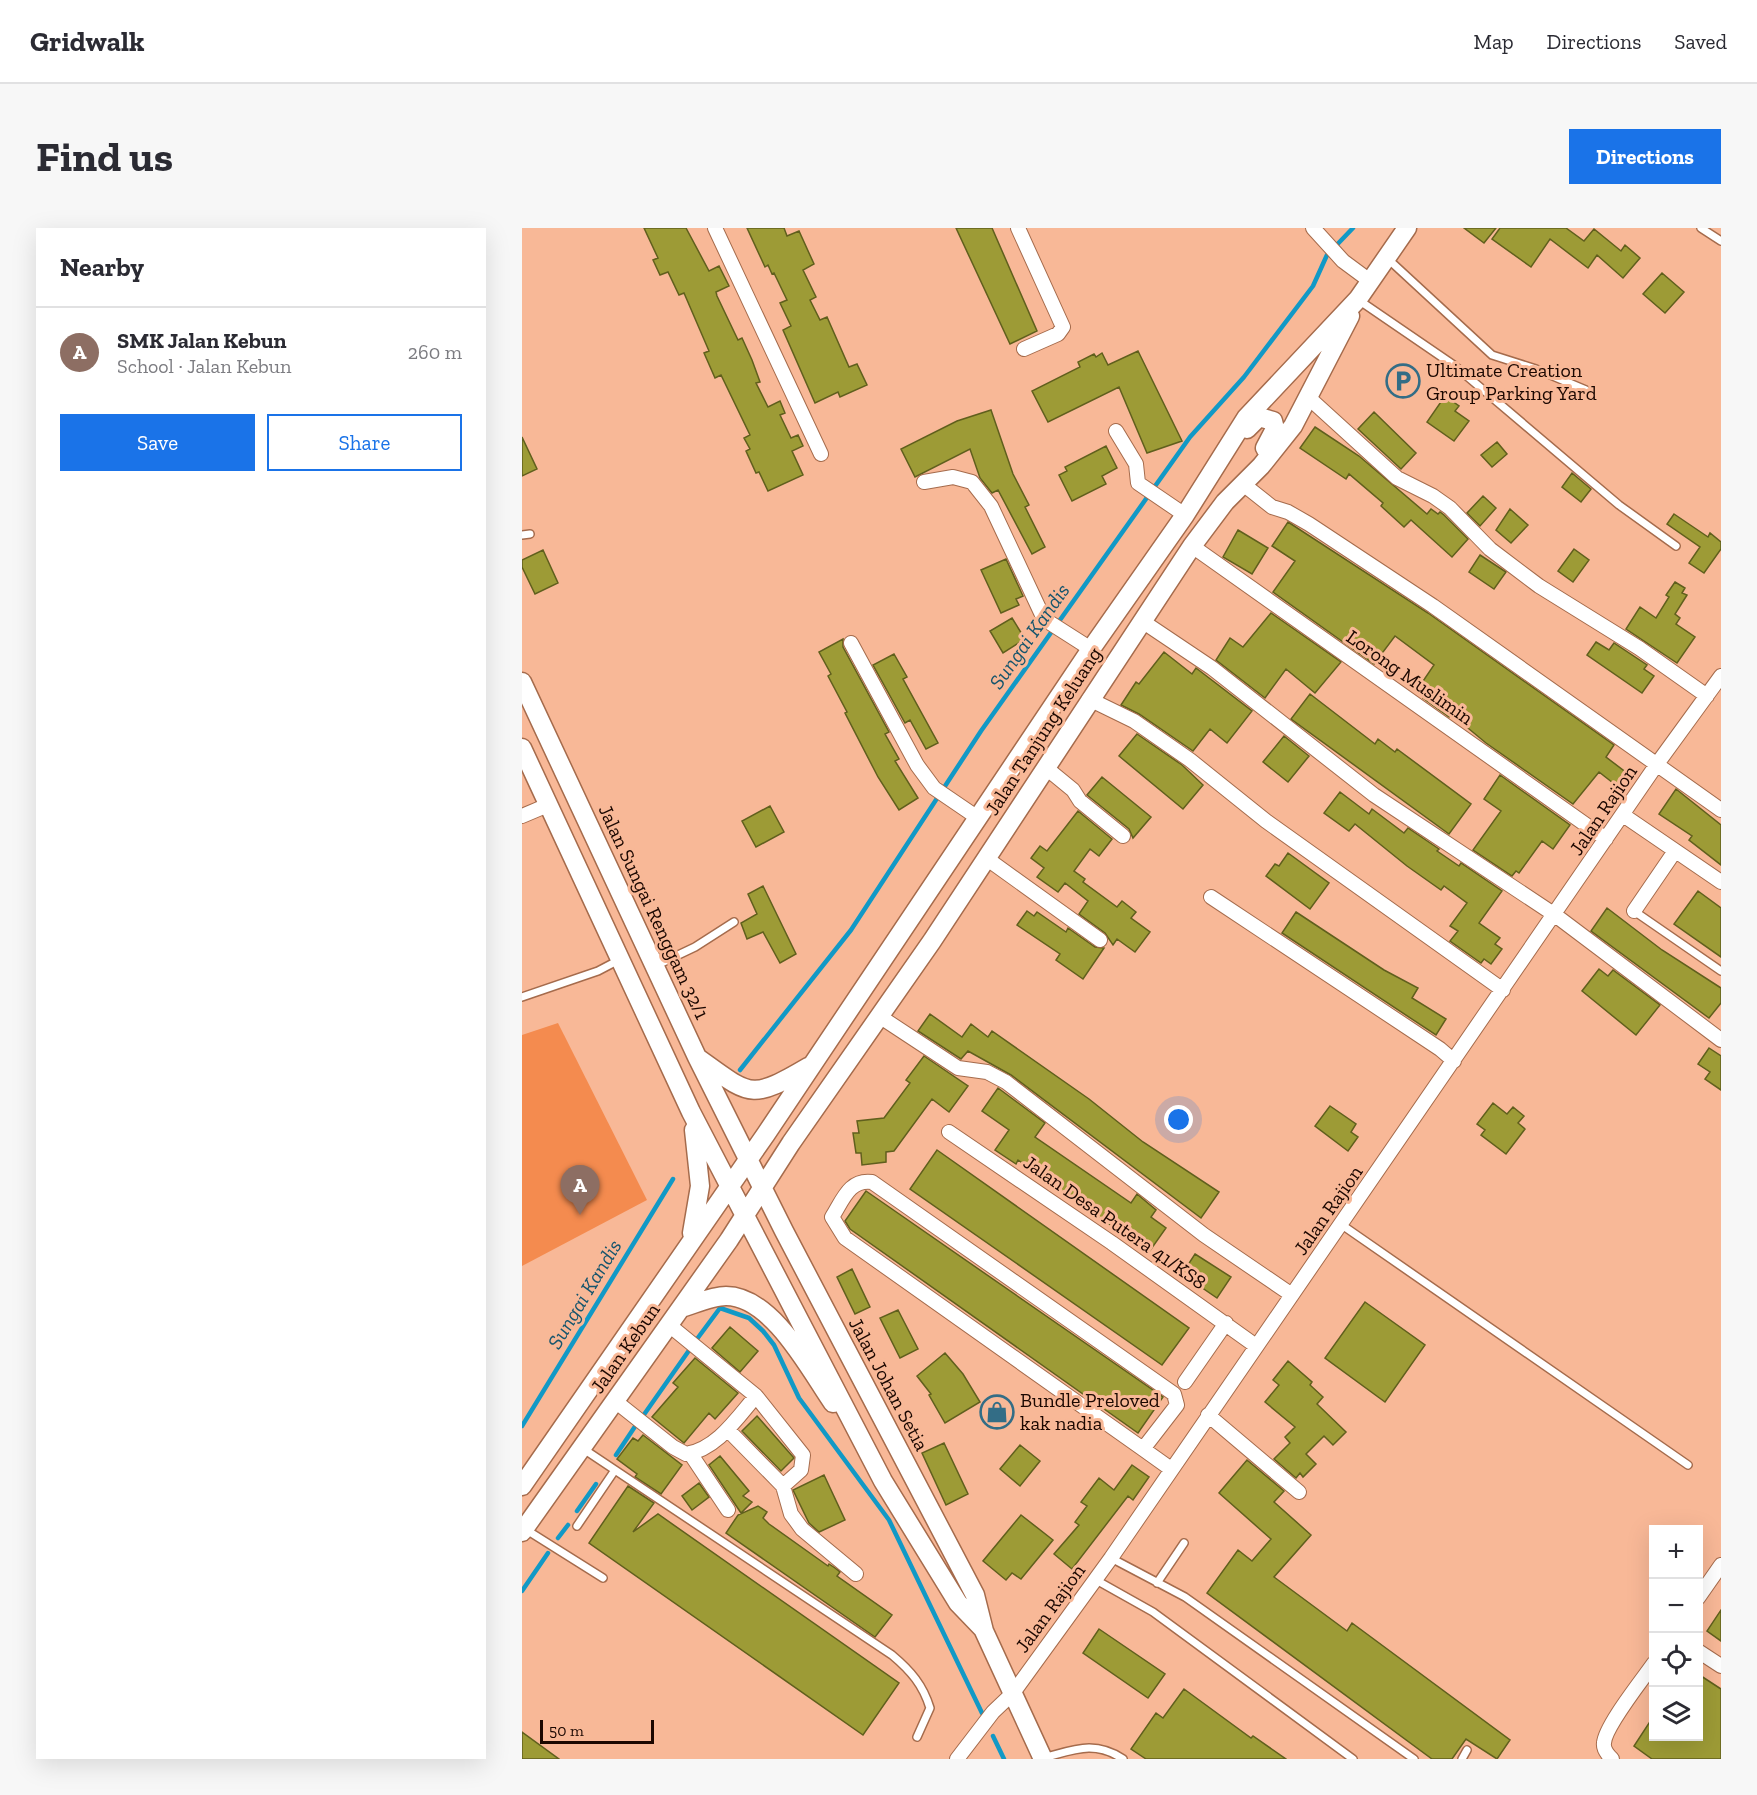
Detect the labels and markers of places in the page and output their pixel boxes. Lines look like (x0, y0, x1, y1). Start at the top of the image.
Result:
place label: Ultimate Creation Group Parking Yard (1426, 358, 1597, 405)
parking icon: Ultimate Creation Group Parking Yard (1385, 363, 1421, 399)
pin: A (560, 1166, 600, 1215)
place label: Bundle Preloved kak nadia (1020, 1388, 1160, 1435)
shop icon: Bundle Preloved kak nadia (979, 1394, 1015, 1430)

